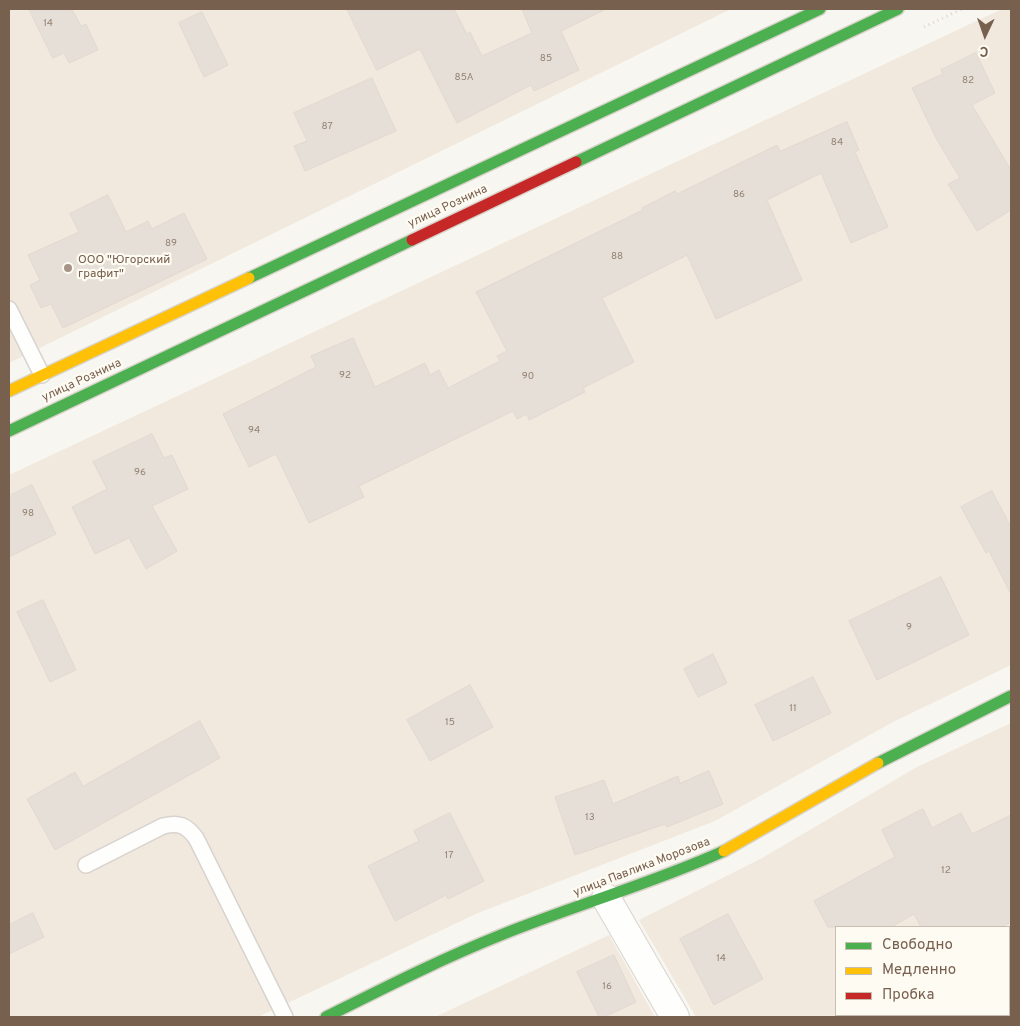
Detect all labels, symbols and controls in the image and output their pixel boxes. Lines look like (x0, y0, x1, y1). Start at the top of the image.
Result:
north arrow (960, 10, 1010, 60)
house number: 14 (43, 18, 53, 30)
text: С (979, 42, 989, 59)
house number: 85 (540, 53, 552, 65)
house number: 85А (455, 72, 473, 84)
house number: 82 (962, 75, 974, 87)
house number: 87 (321, 121, 333, 133)
house number: 84 (831, 137, 843, 149)
street label: улица Рознина (406, 182, 490, 232)
house number: 86 (733, 189, 745, 201)
house number: 89 (165, 238, 177, 250)
house number: 88 (611, 251, 623, 263)
place label: ООО "Югорский графит" (78, 254, 170, 282)
marker: ООО "Югорский графит" (62, 262, 74, 274)
street label: улица Рознина (40, 356, 124, 406)
house number: 92 (339, 370, 351, 382)
house number: 90 (522, 371, 534, 383)
house number: 94 (248, 425, 260, 437)
house number: 96 (134, 467, 146, 479)
house number: 98 (22, 508, 34, 520)
house number: 9 (906, 622, 912, 634)
house number: 11 (789, 703, 797, 715)
house number: 15 (445, 717, 455, 729)
house number: 13 (585, 812, 595, 824)
street label: улица Павлика Морозова (572, 835, 712, 901)
house number: 17 (445, 850, 453, 862)
house number: 12 (941, 865, 951, 877)
legend (835, 926, 1010, 1016)
text: Свободно (882, 936, 953, 955)
house number: 14 (716, 953, 726, 965)
text: Медленно (882, 961, 956, 980)
house number: 16 (602, 981, 612, 993)
text: Пробка (882, 986, 934, 1005)

